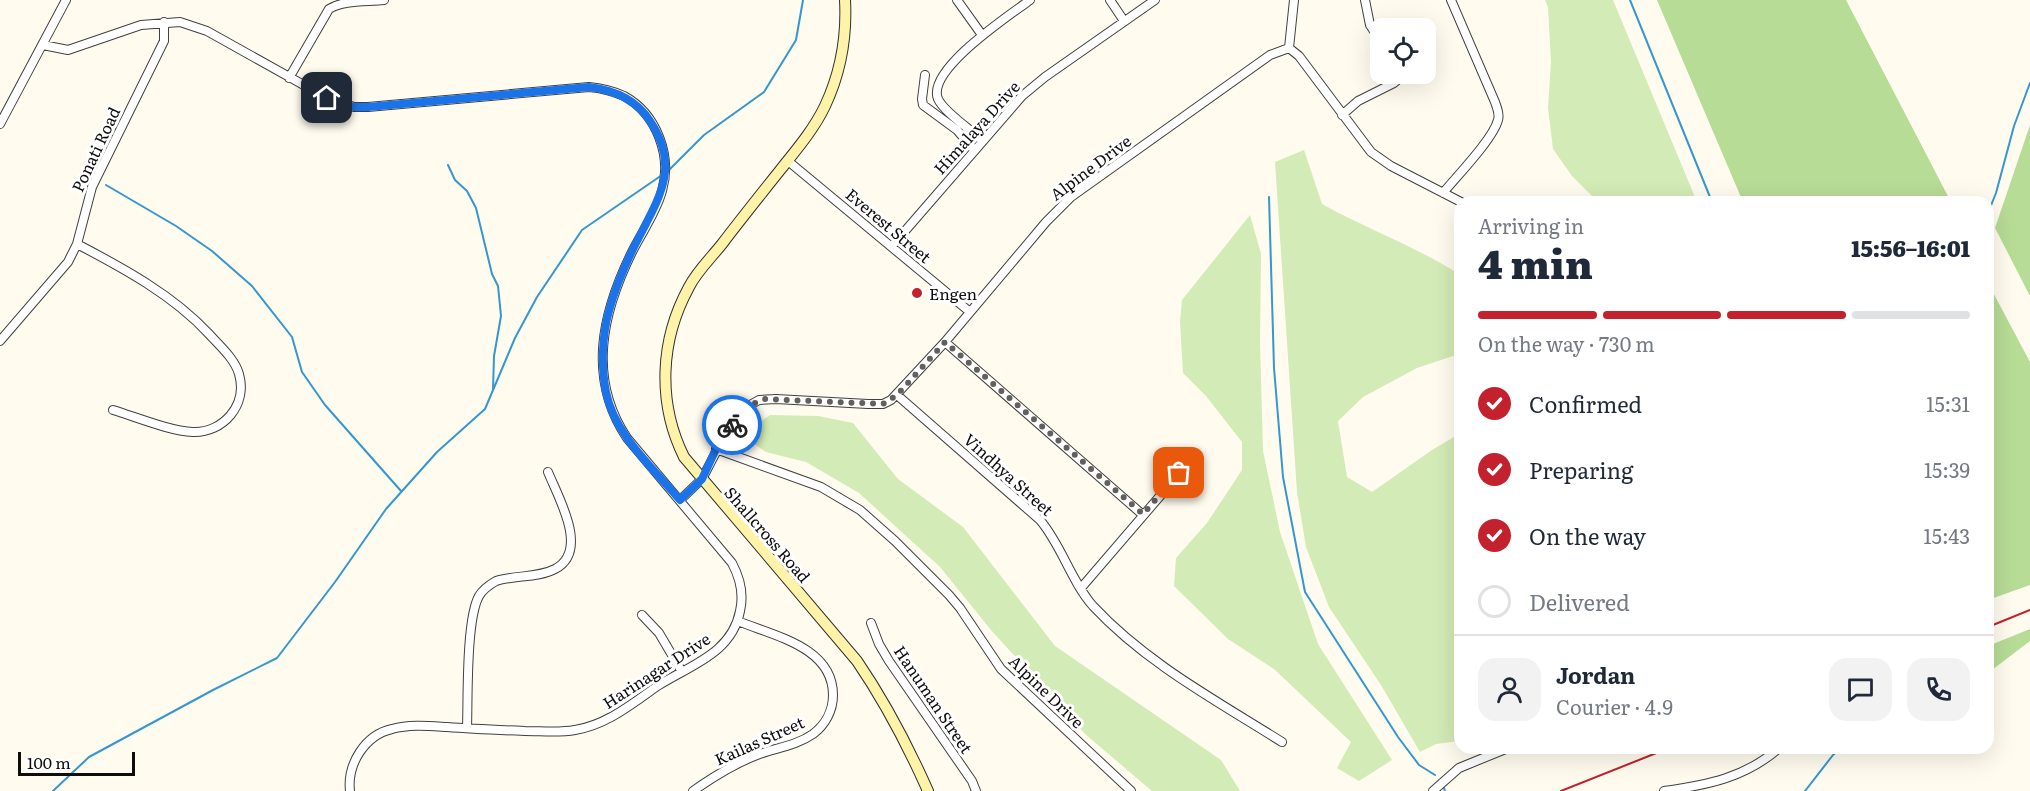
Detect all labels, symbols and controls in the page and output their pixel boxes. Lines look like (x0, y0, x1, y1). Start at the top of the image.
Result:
map controls (1370, 18, 1436, 84)
button: locate (1370, 18, 1436, 84)
pin (301, 72, 352, 123)
street label: Himalaya Drive (927, 75, 1025, 179)
icon: home (310, 81, 343, 114)
street label: Ponati Road (65, 102, 125, 195)
street label: Alpine Drive (1044, 128, 1136, 206)
street label: Everest Street (841, 182, 937, 268)
text: Arriving in (1478, 210, 1584, 240)
text: 15:56–16:01 (1851, 231, 1970, 264)
text: 4 min (1478, 233, 1593, 291)
place label: Engen (929, 281, 978, 305)
marker: Engen (910, 286, 924, 300)
text: On the way · 730 m (1478, 328, 1655, 358)
icon: check (1478, 387, 1511, 420)
text: Confirmed (1529, 387, 1642, 420)
text: 15:31 (1926, 388, 1970, 418)
courier (702, 395, 762, 455)
icon: bike (716, 409, 749, 442)
street label: Vindhya Street (959, 427, 1060, 521)
pin (1153, 447, 1204, 498)
icon: check (1478, 453, 1511, 486)
text: Preparing (1529, 453, 1633, 486)
text: 15:39 (1924, 454, 1970, 484)
icon: bag (1162, 456, 1195, 489)
street label: Shallcross Road (719, 481, 817, 587)
icon: check (1478, 519, 1511, 552)
text: On the way (1529, 519, 1646, 552)
text: 15:43 (1924, 520, 1970, 550)
text: Delivered (1529, 585, 1630, 618)
street label: Harinagar Drive (597, 626, 715, 714)
street label: Hanuman Street (889, 640, 979, 758)
street label: Alpine Drive (1004, 649, 1090, 733)
button: person (1478, 658, 1541, 721)
text: Jordan (1556, 658, 1635, 691)
button: chat (1829, 658, 1892, 721)
button: phone (1907, 658, 1970, 721)
text: Courier · 4.9 (1556, 691, 1673, 721)
street label: Kailas Street (710, 709, 808, 770)
scale bar (18, 749, 135, 776)
text: 100 m (27, 750, 71, 774)

